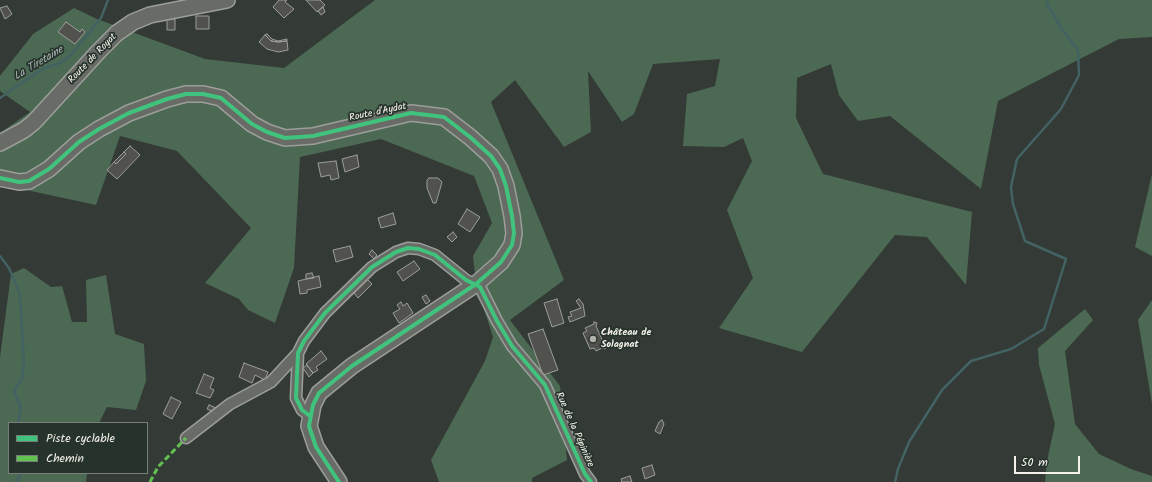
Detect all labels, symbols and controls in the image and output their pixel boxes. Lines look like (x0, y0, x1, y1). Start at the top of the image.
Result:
street label: Route de Royat (66, 32, 120, 86)
water label: La Tiretaine (12, 44, 66, 84)
street label: Route d'Aydat (348, 101, 408, 125)
place label: Château de Solagnat (601, 327, 651, 350)
marker: Château de Solagnat (588, 334, 598, 344)
street label: Rue de la Pépinière (552, 391, 596, 469)
legend (8, 422, 148, 474)
text: Piste cyclable (46, 429, 115, 448)
scale bar (1016, 448, 1082, 474)
text: Chemin (46, 449, 84, 468)
text: 50 m (1021, 453, 1048, 472)

